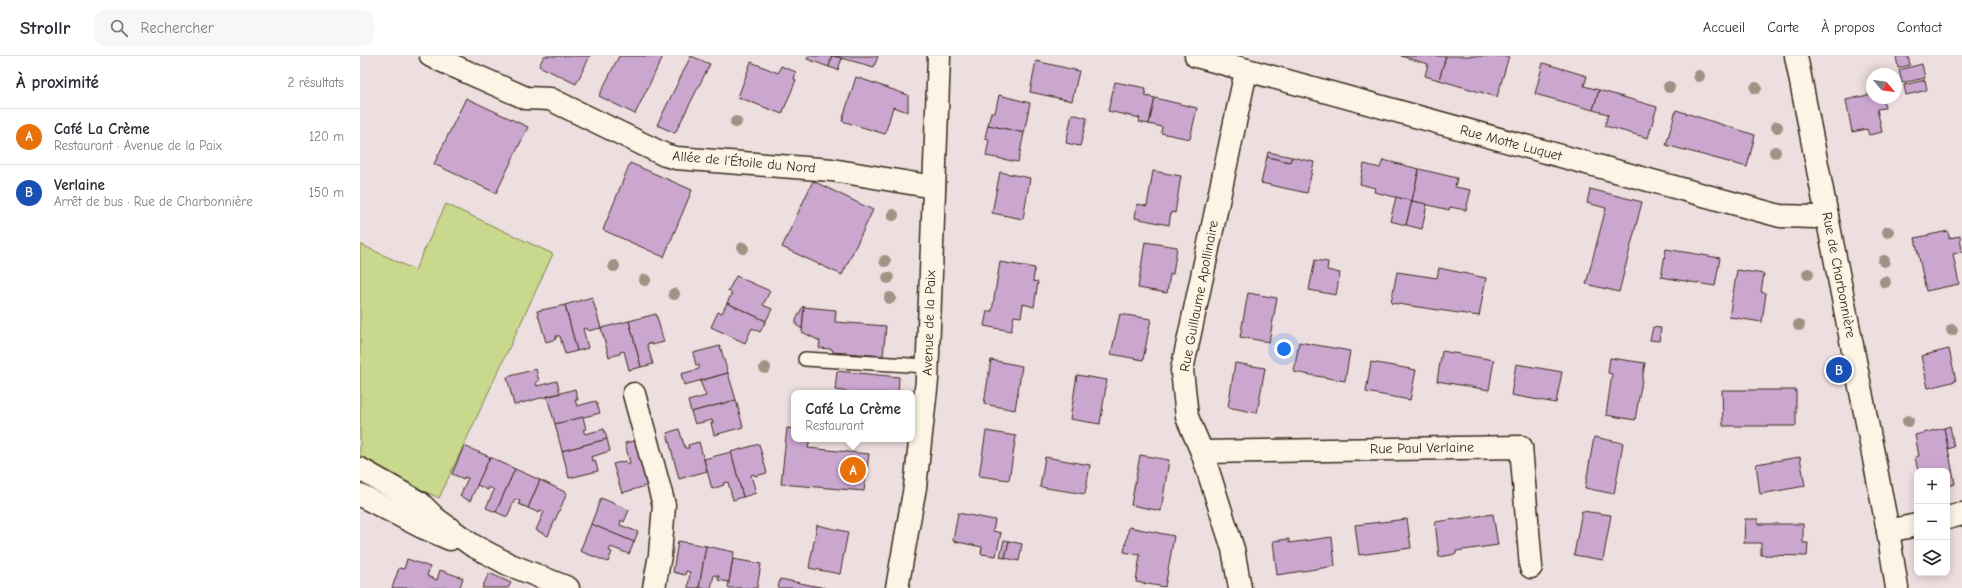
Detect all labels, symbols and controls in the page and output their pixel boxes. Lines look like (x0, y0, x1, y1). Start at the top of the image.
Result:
search box (94, 10, 374, 46)
text: Strollr (20, 17, 70, 39)
icon: search (108, 17, 130, 39)
text: Rechercher (140, 19, 214, 37)
text: Accueil (1703, 19, 1745, 36)
text: Carte (1767, 19, 1799, 36)
text: À propos (1821, 19, 1875, 36)
text: Contact (1897, 19, 1942, 36)
north arrow (1866, 68, 1902, 104)
text: À proximité (16, 73, 99, 92)
text: 2 résultats (288, 75, 344, 90)
text: Café La Crème (54, 120, 150, 138)
street label: Rue Motte Luquet (1458, 121, 1565, 165)
text: A (25, 129, 33, 144)
text: 120 m (309, 129, 344, 144)
text: Restaurant · Avenue de la Paix (54, 138, 222, 153)
street label: Allée de l'Étoile du Nord (672, 147, 816, 177)
text: Verlaine (54, 176, 105, 194)
text: B (25, 185, 33, 200)
text: 150 m (309, 185, 344, 200)
text: Arrêt de bus · Rue de Charbonnière (54, 194, 253, 209)
street label: Rue de Charbonnière (1818, 211, 1860, 339)
street label: Rue Guillaume Apollinaire (1176, 219, 1222, 373)
street label: Avenue de la Paix (919, 270, 939, 376)
your location (1274, 339, 1294, 359)
pin: B (1826, 355, 1852, 385)
popup (791, 390, 915, 442)
text: Café La Crème (805, 400, 901, 418)
text: Restaurant (805, 418, 864, 433)
street label: Rue Paul Verlaine (1370, 439, 1474, 457)
pin: A (840, 455, 866, 485)
map controls (1914, 468, 1950, 576)
button: + (1914, 468, 1950, 504)
button: − (1914, 504, 1950, 540)
button: layers (1914, 540, 1950, 576)

